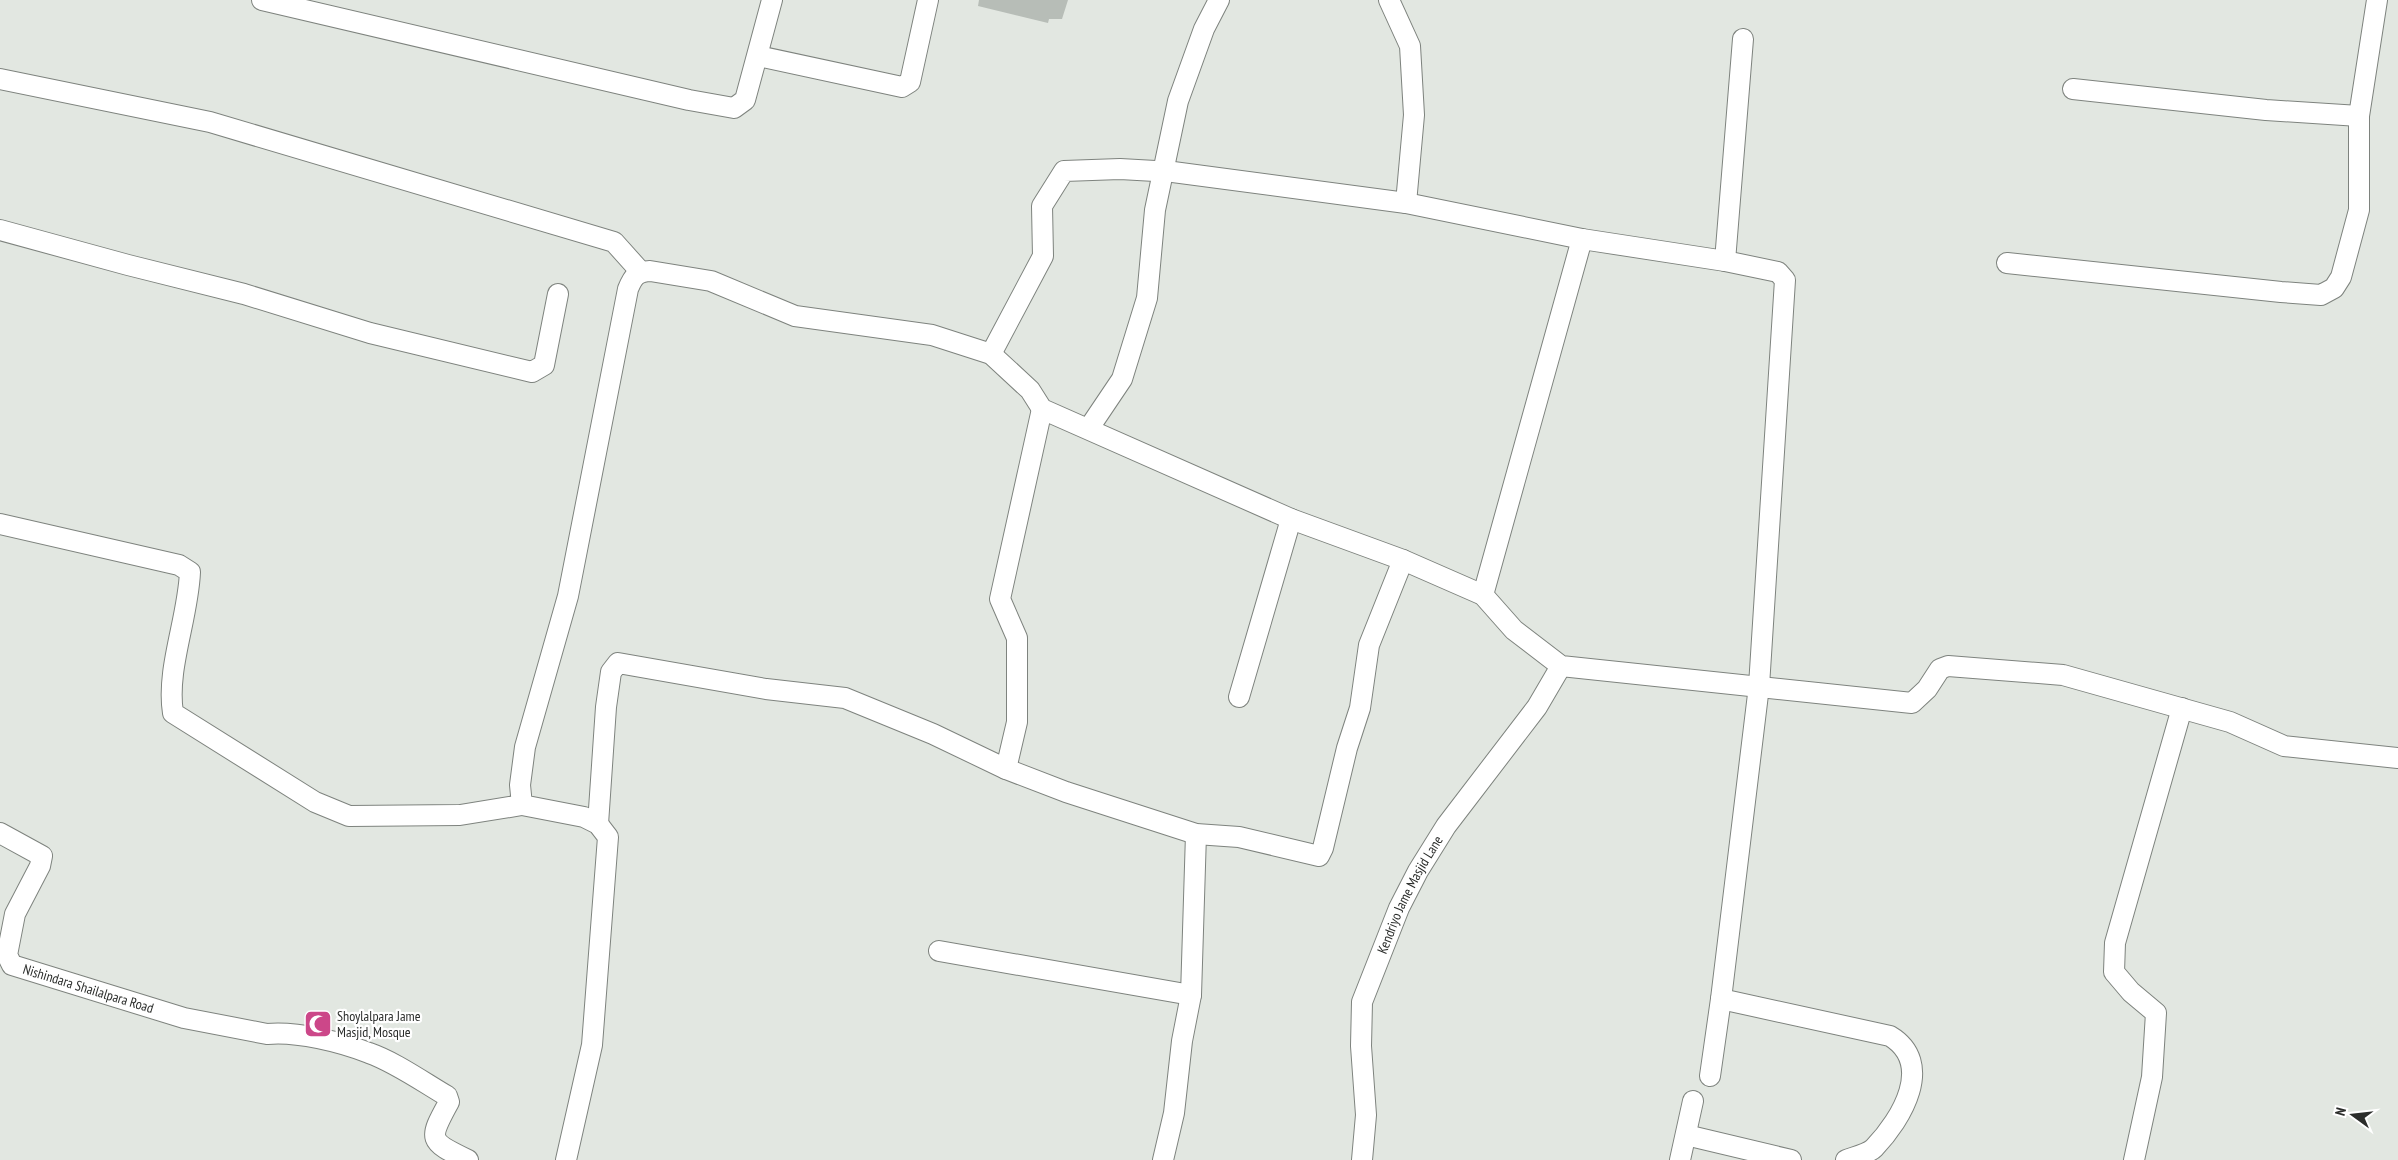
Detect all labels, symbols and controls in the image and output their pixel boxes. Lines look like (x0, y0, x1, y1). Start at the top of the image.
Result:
street label: Kendriyo Jame Masjid Lane (1373, 832, 1447, 956)
street label: Nishindara Shailalpara Road (21, 960, 156, 1017)
place label: Shoylalpara Jame Masjid, Mosque (337, 1007, 421, 1041)
mosque icon: Shoylalpara Jame Masjid, Mosque (303, 1009, 333, 1039)
north arrow (2328, 1090, 2378, 1140)
text: N (2331, 1106, 2350, 1118)

